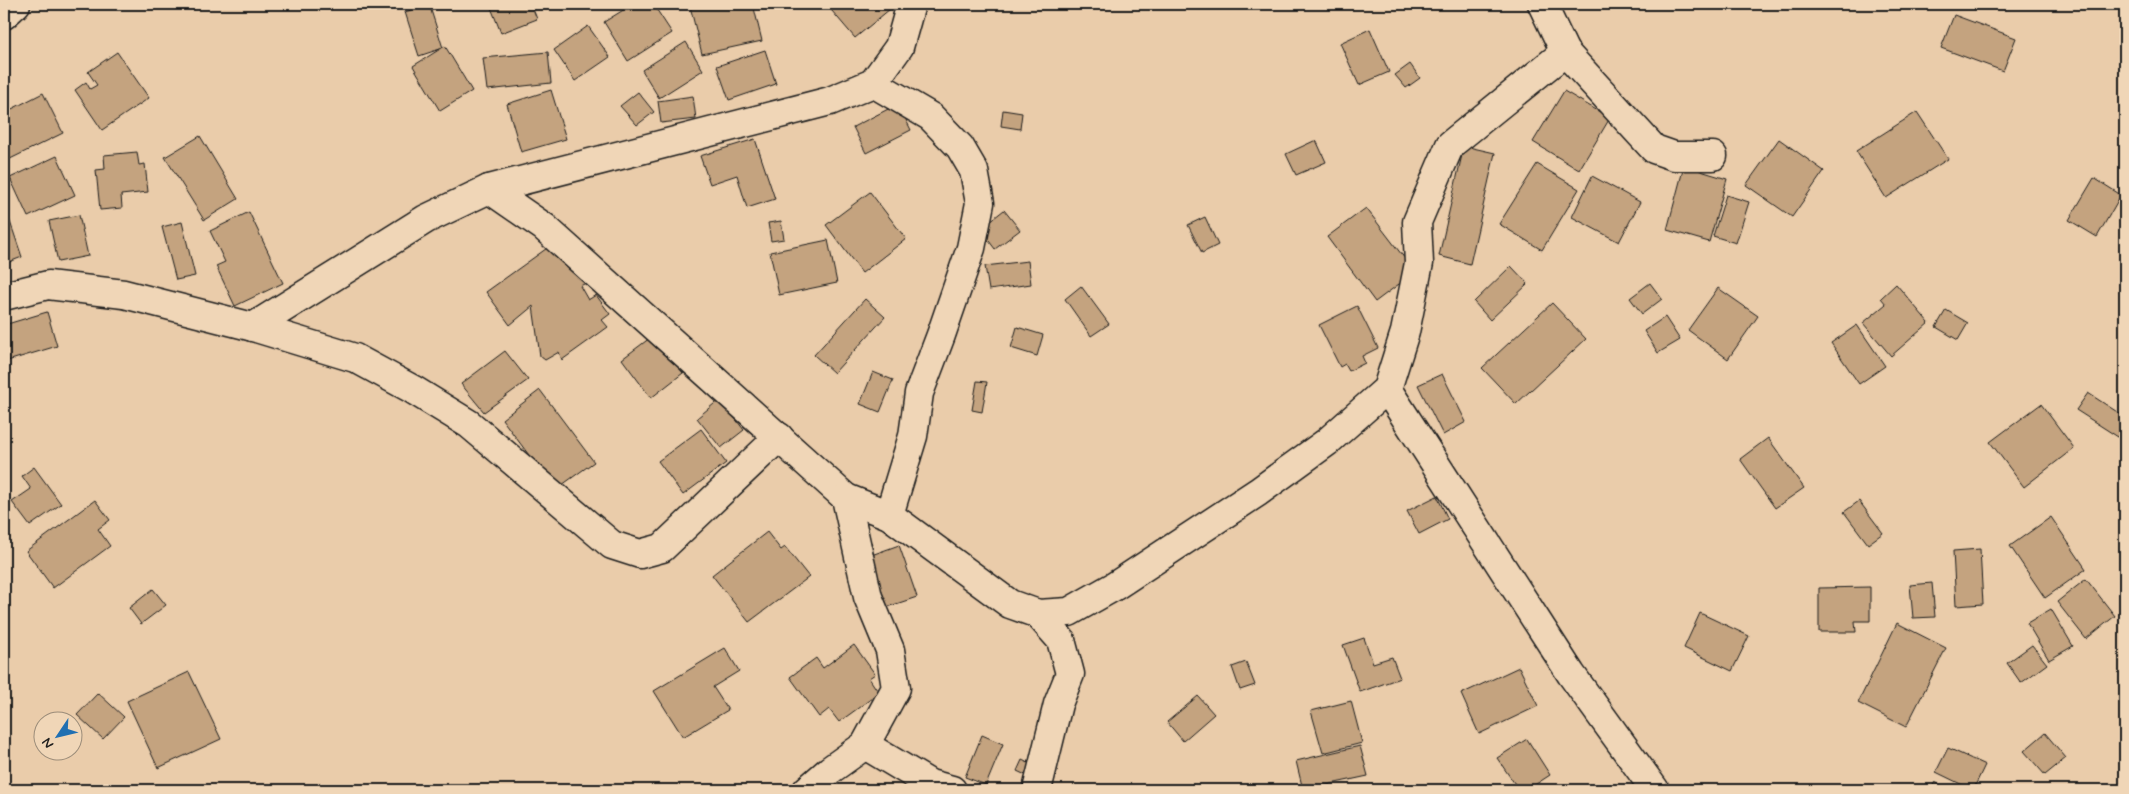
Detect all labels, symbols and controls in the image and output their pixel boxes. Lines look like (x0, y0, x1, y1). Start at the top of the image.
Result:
north arrow (32, 712, 82, 762)
text: N (38, 734, 58, 752)

